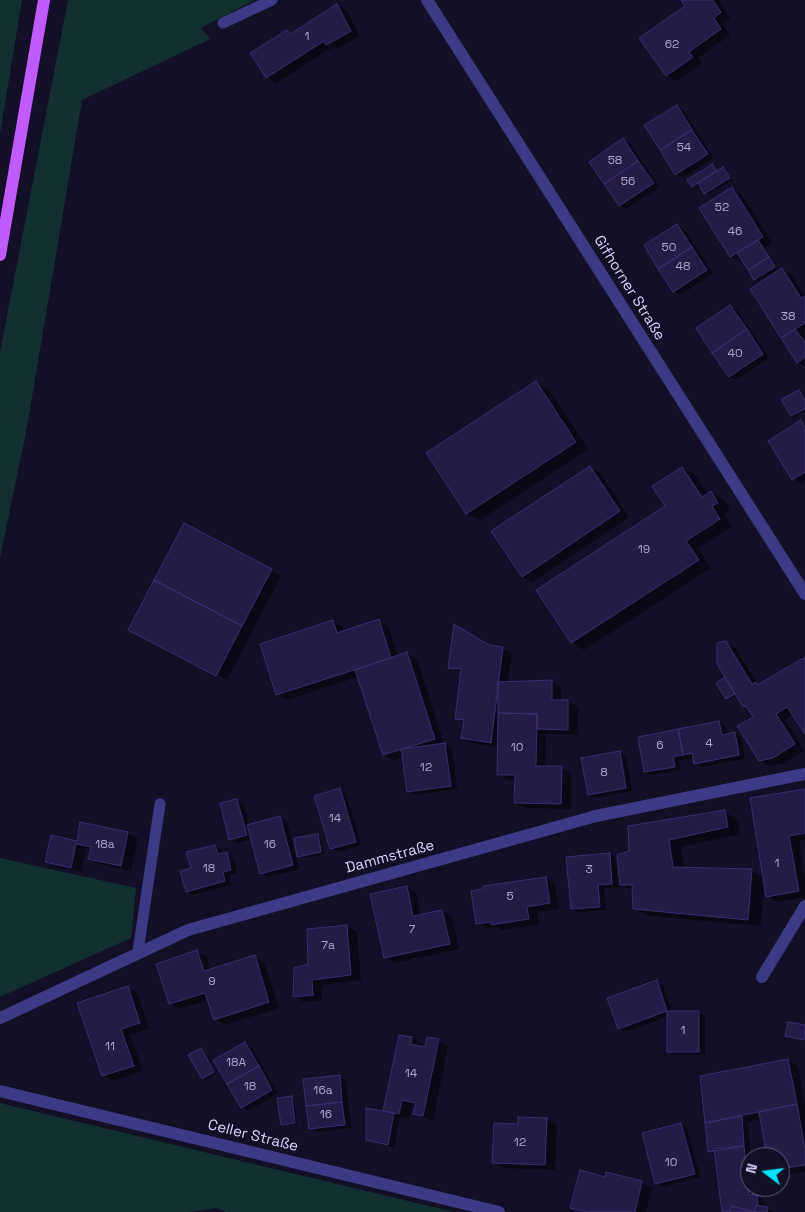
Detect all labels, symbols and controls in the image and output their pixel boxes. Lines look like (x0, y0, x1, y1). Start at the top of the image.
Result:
house number: 1 (304, 30, 310, 44)
house number: 62 (665, 38, 679, 52)
house number: 54 (677, 141, 691, 155)
house number: 58 (608, 154, 622, 168)
house number: 56 (621, 175, 635, 189)
house number: 52 (715, 201, 729, 215)
house number: 46 (728, 225, 742, 239)
street label: Gifhorner Straße (589, 232, 669, 344)
house number: 50 (662, 241, 676, 255)
house number: 48 (676, 260, 690, 274)
house number: 38 (781, 310, 795, 324)
house number: 40 (727, 347, 743, 361)
house number: 19 (638, 543, 650, 557)
house number: 4 (705, 737, 713, 751)
house number: 6 (656, 739, 664, 753)
house number: 10 (511, 741, 523, 755)
house number: 12 (420, 761, 432, 775)
house number: 8 (600, 766, 608, 780)
house number: 14 (329, 812, 341, 826)
street label: Dammstraße (344, 836, 436, 878)
house number: 18a (95, 838, 115, 852)
house number: 16 (264, 838, 276, 852)
house number: 1 (774, 857, 780, 871)
house number: 18 (203, 862, 215, 876)
house number: 3 (585, 863, 593, 877)
house number: 5 (506, 890, 514, 904)
house number: 7 (409, 923, 415, 937)
house number: 7a (321, 939, 335, 953)
house number: 9 (208, 975, 216, 989)
house number: 1 (680, 1024, 686, 1038)
house number: 11 (105, 1040, 115, 1054)
house number: 18A (226, 1056, 246, 1070)
house number: 14 (405, 1067, 417, 1081)
house number: 18 (244, 1080, 256, 1094)
house number: 16a (313, 1084, 333, 1098)
house number: 16 (320, 1108, 332, 1122)
street label: Celler Straße (206, 1116, 300, 1156)
house number: 12 (514, 1136, 526, 1150)
north arrow (740, 1147, 790, 1197)
house number: 10 (665, 1156, 677, 1170)
text: N (742, 1162, 761, 1175)

